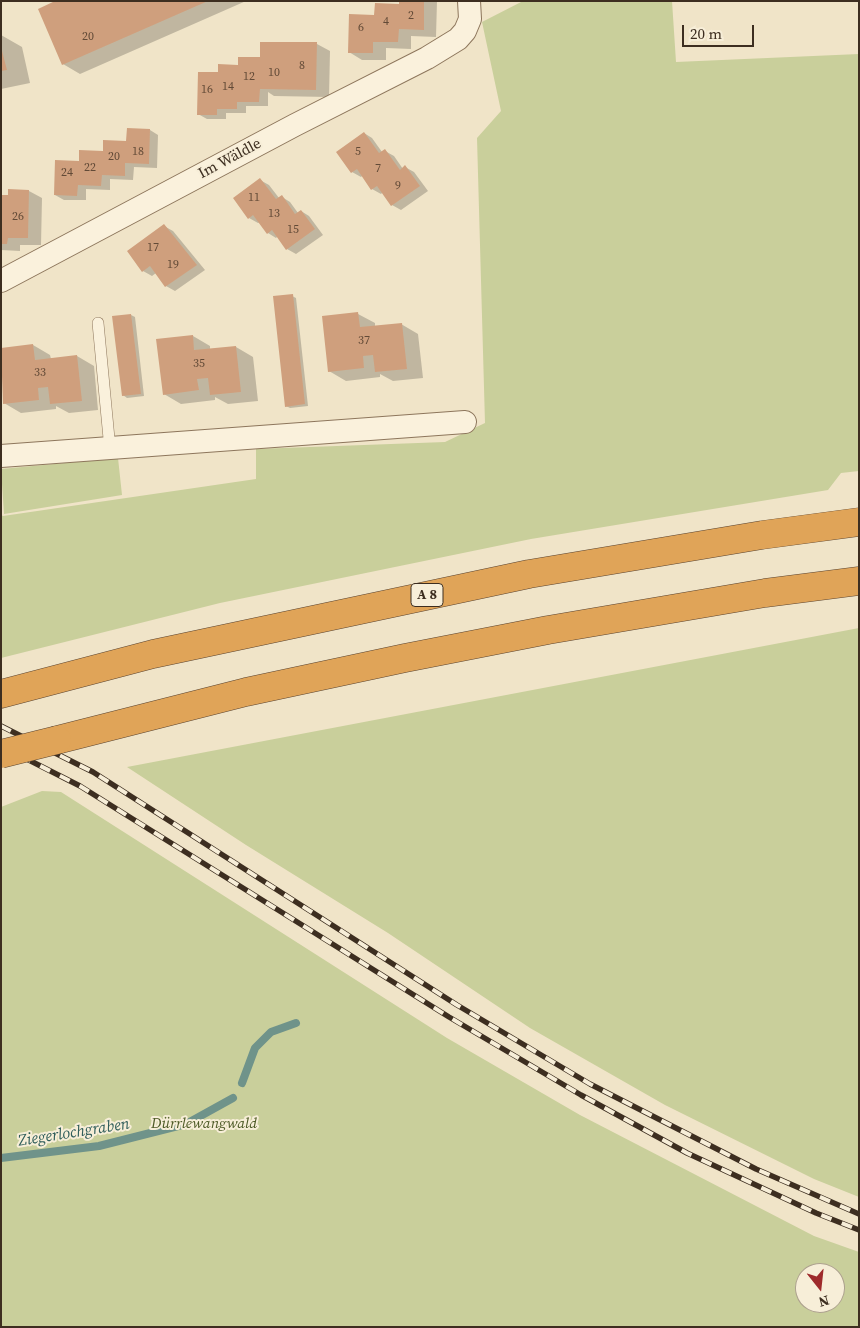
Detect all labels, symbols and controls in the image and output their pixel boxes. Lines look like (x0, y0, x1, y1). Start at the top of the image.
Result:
house number: 2 (408, 9, 414, 23)
house number: 4 (383, 15, 389, 29)
scale bar (685, 15, 758, 47)
house number: 6 (358, 21, 364, 35)
text: 20 m (690, 23, 722, 44)
house number: 20 (82, 30, 94, 44)
house number: 8 (299, 59, 305, 73)
house number: 10 (268, 66, 280, 80)
house number: 12 (243, 70, 255, 84)
house number: 14 (222, 80, 234, 94)
house number: 16 (201, 83, 213, 97)
street label: Im Wäldle (195, 135, 265, 183)
house number: 18 (132, 145, 144, 159)
house number: 5 (355, 145, 361, 159)
house number: 20 (108, 150, 120, 164)
house number: 22 (84, 161, 96, 175)
house number: 7 (375, 162, 381, 176)
house number: 24 (61, 166, 73, 180)
house number: 9 (395, 179, 401, 193)
house number: 11 (248, 191, 260, 205)
house number: 13 (268, 207, 280, 221)
house number: 26 (12, 210, 24, 224)
house number: 15 (287, 223, 299, 237)
house number: 17 (147, 241, 159, 255)
house number: 19 (167, 258, 179, 272)
house number: 37 (358, 334, 370, 348)
house number: 35 (193, 357, 205, 371)
house number: 33 (34, 366, 46, 380)
road number: A 8 (411, 584, 443, 606)
water label: Ziegerlochgraben (17, 1115, 131, 1151)
park label: Dürrlewangwald (151, 1115, 257, 1133)
north arrow (795, 1263, 845, 1313)
text: N (816, 1290, 832, 1312)

